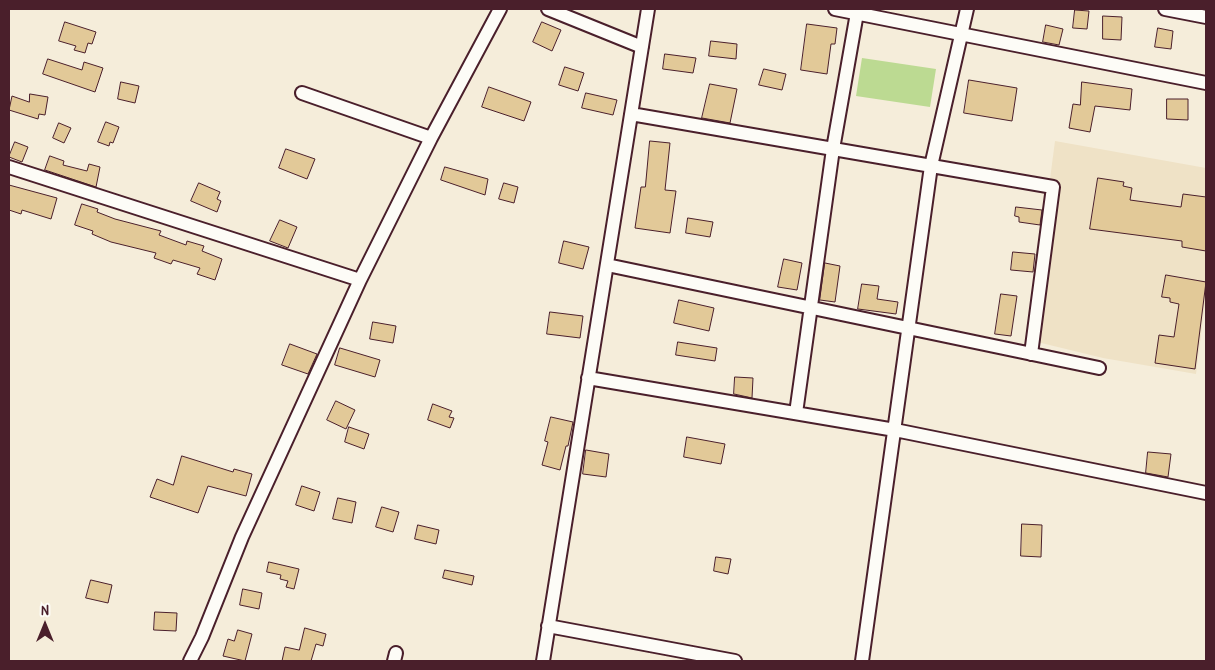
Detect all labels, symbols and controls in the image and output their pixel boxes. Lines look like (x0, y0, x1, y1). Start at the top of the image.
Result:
north arrow (20, 600, 70, 650)
text: N (41, 600, 49, 619)

